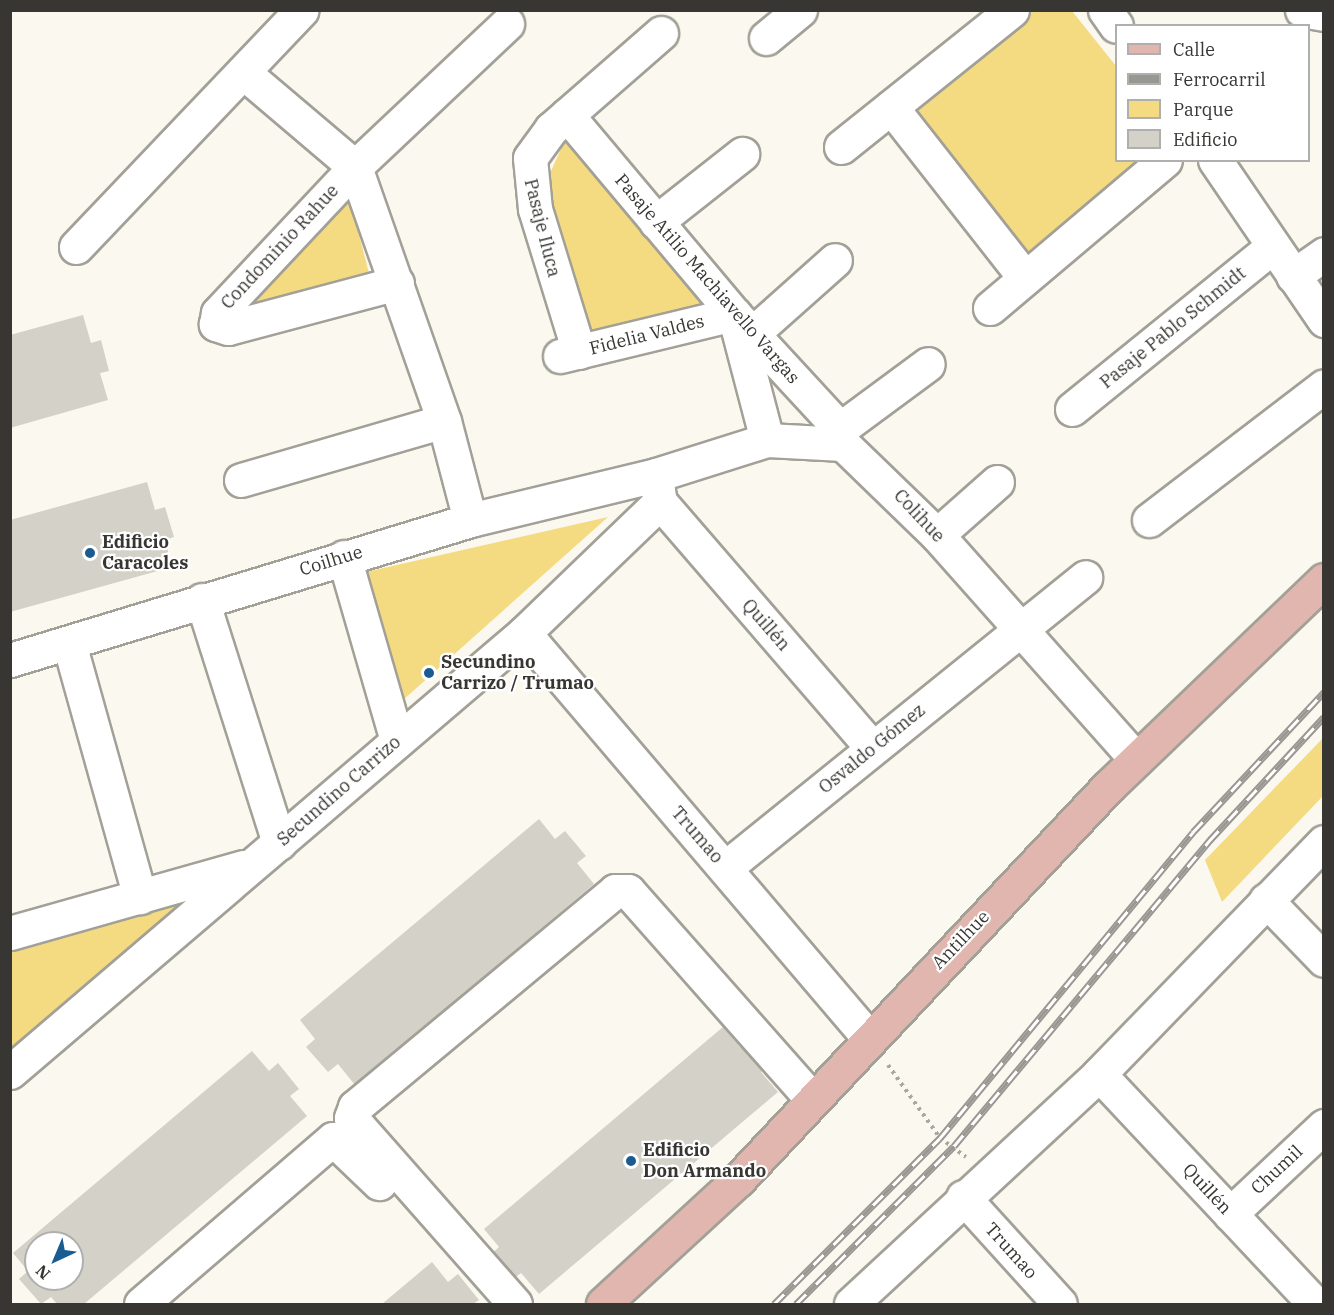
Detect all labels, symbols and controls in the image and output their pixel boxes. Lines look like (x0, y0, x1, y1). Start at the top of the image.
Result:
legend (1115, 24, 1310, 162)
text: Calle (1173, 38, 1215, 61)
text: Ferrocarril (1173, 68, 1266, 91)
text: Parque (1173, 98, 1233, 121)
text: Edificio (1173, 128, 1237, 151)
street label: Pasaje Atilio Machiavello Vargas (610, 170, 804, 388)
street label: Pasaje Iluca (519, 177, 565, 279)
street label: Condominio Rahue (217, 180, 343, 314)
street label: Pasaje Pablo Schmidt (1096, 263, 1250, 393)
street label: Fidelia Valdes (587, 310, 707, 360)
street label: Colihue (889, 485, 949, 547)
place label: Edificio Caracoles (102, 532, 188, 574)
street label: Coilhue (297, 541, 365, 581)
marker: Edificio Caracoles (83, 546, 97, 560)
street label: Quillén (738, 595, 794, 655)
place label: Secundino Carrizo / Trumao (441, 652, 594, 694)
marker: Secundino Carrizo / Trumao (422, 666, 436, 680)
street label: Osvaldo Gómez (815, 700, 929, 798)
street label: Secundino Carrizo (273, 731, 405, 851)
street label: Trumao (667, 802, 727, 868)
street label: Antilhue (928, 906, 994, 974)
place label: Edificio Don Armando (643, 1140, 766, 1182)
street label: Chumil (1247, 1141, 1307, 1199)
marker: Edificio Don Armando (624, 1154, 638, 1168)
street label: Quillén (1178, 1159, 1236, 1219)
street label: Trumao (980, 1218, 1042, 1284)
north arrow (24, 1231, 84, 1291)
text: N (31, 1261, 54, 1284)

